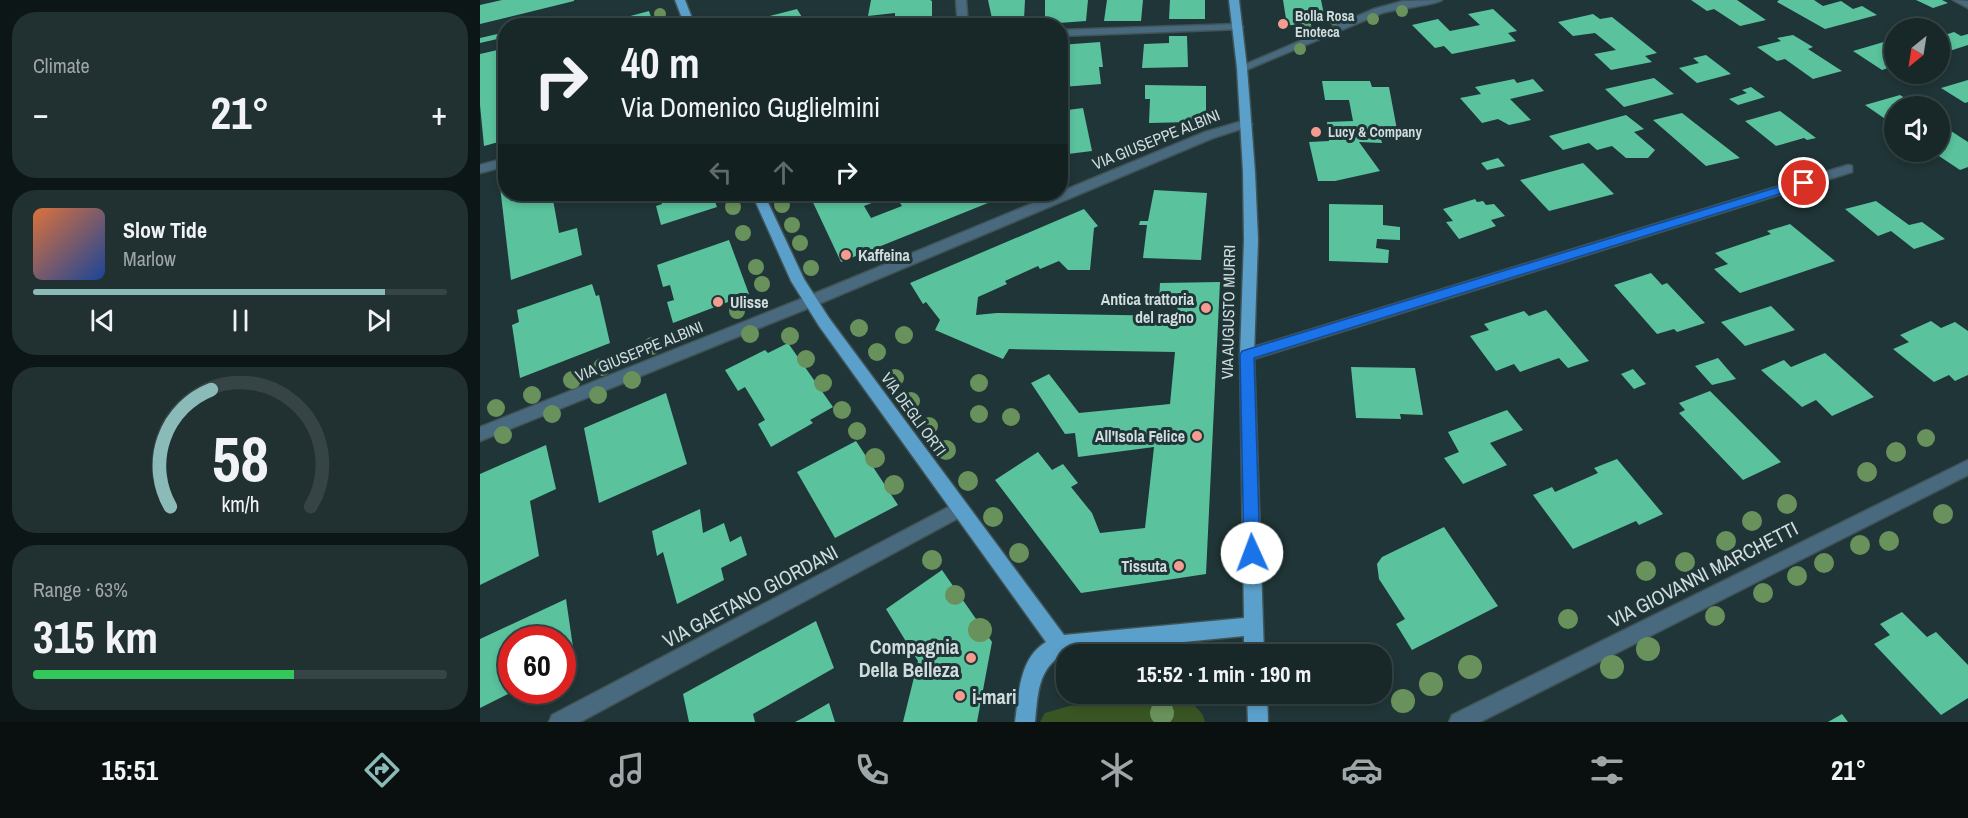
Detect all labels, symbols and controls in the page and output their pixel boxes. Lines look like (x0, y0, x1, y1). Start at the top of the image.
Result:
place label: Bolla Rosa Enoteca (1295, 7, 1355, 41)
marker: Bolla Rosa Enoteca (1276, 17, 1290, 31)
north arrow (1884, 18, 1950, 84)
map controls (1884, 18, 1950, 162)
text: 40 m (621, 35, 700, 91)
icon: right (522, 42, 600, 120)
text: Climate (33, 52, 90, 79)
text: 21° (210, 82, 270, 143)
text: Via Domenico Guglielmini (621, 89, 880, 125)
text: − (33, 91, 49, 135)
text: + (431, 91, 447, 135)
button: sound (1884, 96, 1950, 162)
street label: VIA GIUSEPPE ALBINI (1089, 103, 1223, 175)
place label: Lucy & Company (1328, 123, 1422, 141)
marker: Lucy & Company (1309, 125, 1323, 139)
icon: left (704, 156, 737, 189)
icon: ahead (767, 156, 800, 189)
icon: right (830, 156, 863, 189)
pin (1778, 157, 1829, 208)
icon: arrive (1787, 166, 1820, 199)
text: Slow Tide (123, 215, 207, 245)
place label: Kaffeina (858, 244, 910, 266)
street label: VIA AUGUSTO MURRI (1216, 244, 1240, 380)
text: Marlow (123, 245, 176, 272)
marker: Kaffeina (839, 248, 853, 262)
place label: Antica trattoria del ragno (1101, 288, 1195, 328)
place label: Ulisse (730, 291, 769, 313)
marker: Ulisse (711, 295, 725, 309)
marker: Antica trattoria del ragno (1199, 301, 1213, 315)
icon: previous (86, 304, 119, 337)
icon: pause (224, 304, 257, 337)
icon: next (362, 304, 395, 337)
street label: VIA GIUSEPPE ALBINI (572, 315, 706, 387)
street label: VIA DEGLI ORTI (876, 368, 952, 460)
text: 58 (212, 416, 268, 500)
place label: All'Isola Felice (1095, 425, 1185, 447)
marker: All'Isola Felice (1190, 429, 1204, 443)
text: km/h (221, 490, 259, 519)
street label: VIA GIOVANNI MARCHETTI (1604, 514, 1802, 634)
position arrow (1220, 521, 1284, 585)
street label: VIA GAETANO GIORDANI (658, 538, 842, 654)
place label: Tissuta (1121, 555, 1168, 577)
marker: Tissuta (1172, 559, 1186, 573)
text: Range · 63% (33, 576, 128, 603)
text: 315 km (33, 606, 158, 667)
speed limit sign: 60 (498, 626, 576, 704)
place label: Compagnia Della Belleza (859, 633, 959, 683)
marker: Compagnia Della Belleza (964, 651, 978, 665)
text: 15:52 · 1 min · 190 m (1137, 659, 1311, 689)
place label: i-mari (972, 683, 1017, 710)
marker: i-mari (953, 689, 967, 703)
icon: directions (361, 749, 403, 791)
icon: music (606, 749, 648, 791)
icon: phone (851, 749, 893, 791)
icon: climate (1096, 749, 1138, 791)
icon: car (1341, 749, 1383, 791)
icon: filters (1586, 749, 1628, 791)
text: 15:51 (101, 752, 158, 788)
text: 21° (1831, 752, 1866, 788)

